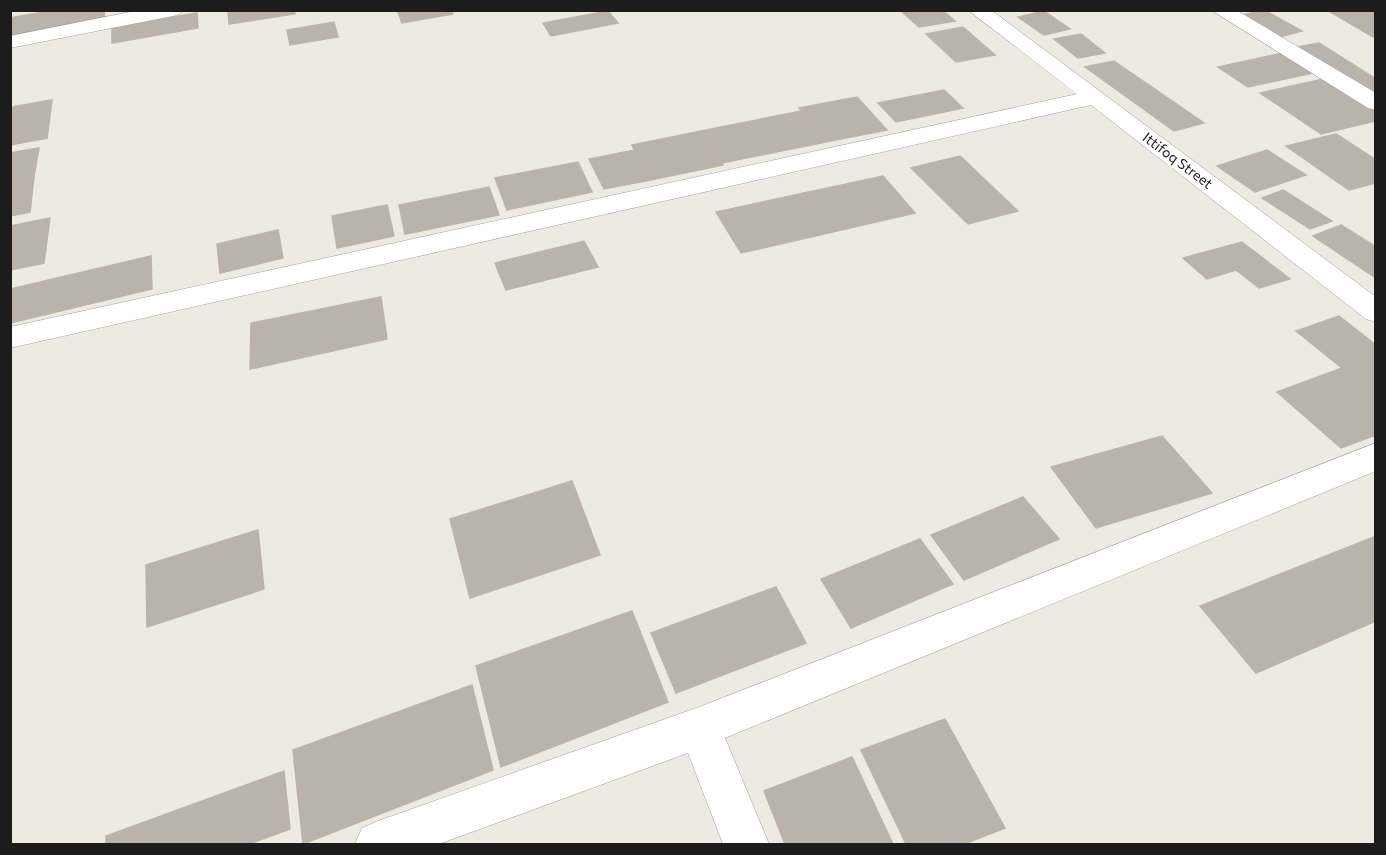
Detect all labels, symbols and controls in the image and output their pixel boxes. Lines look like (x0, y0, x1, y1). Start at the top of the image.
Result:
street label: Ittifoq Street (1140, 128, 1216, 192)

